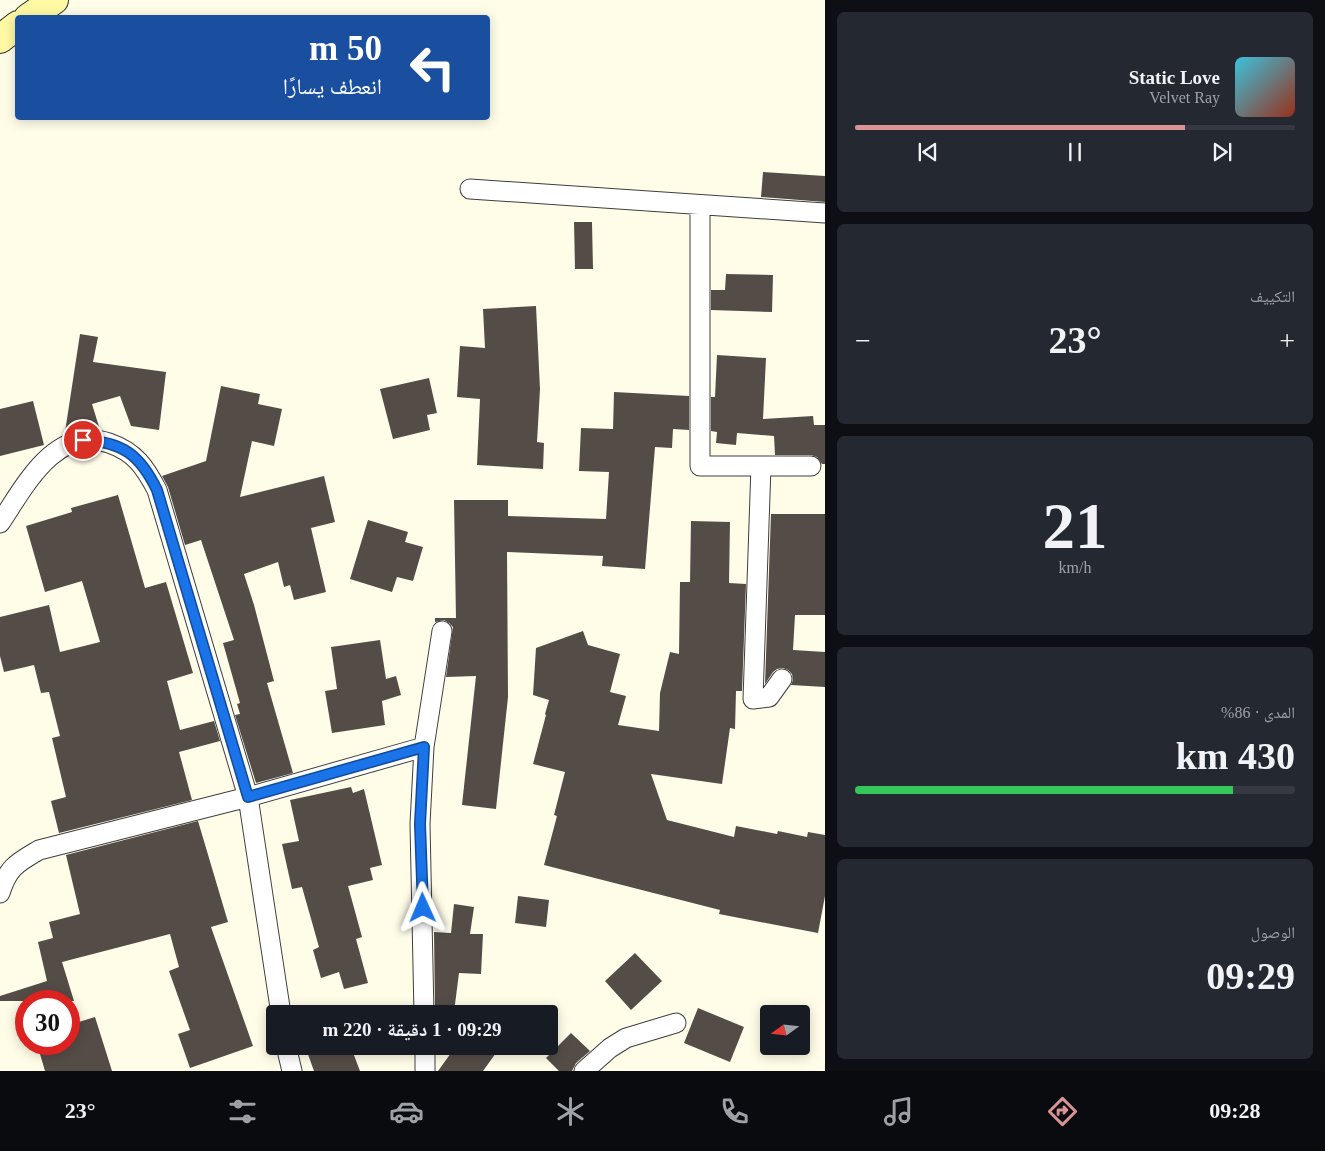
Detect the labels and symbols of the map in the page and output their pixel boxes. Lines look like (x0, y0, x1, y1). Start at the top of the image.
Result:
pin (62, 419, 104, 461)
position arrow (396, 881, 448, 933)
speed limit sign: 30 (15, 990, 80, 1055)
north arrow (760, 1005, 810, 1055)

